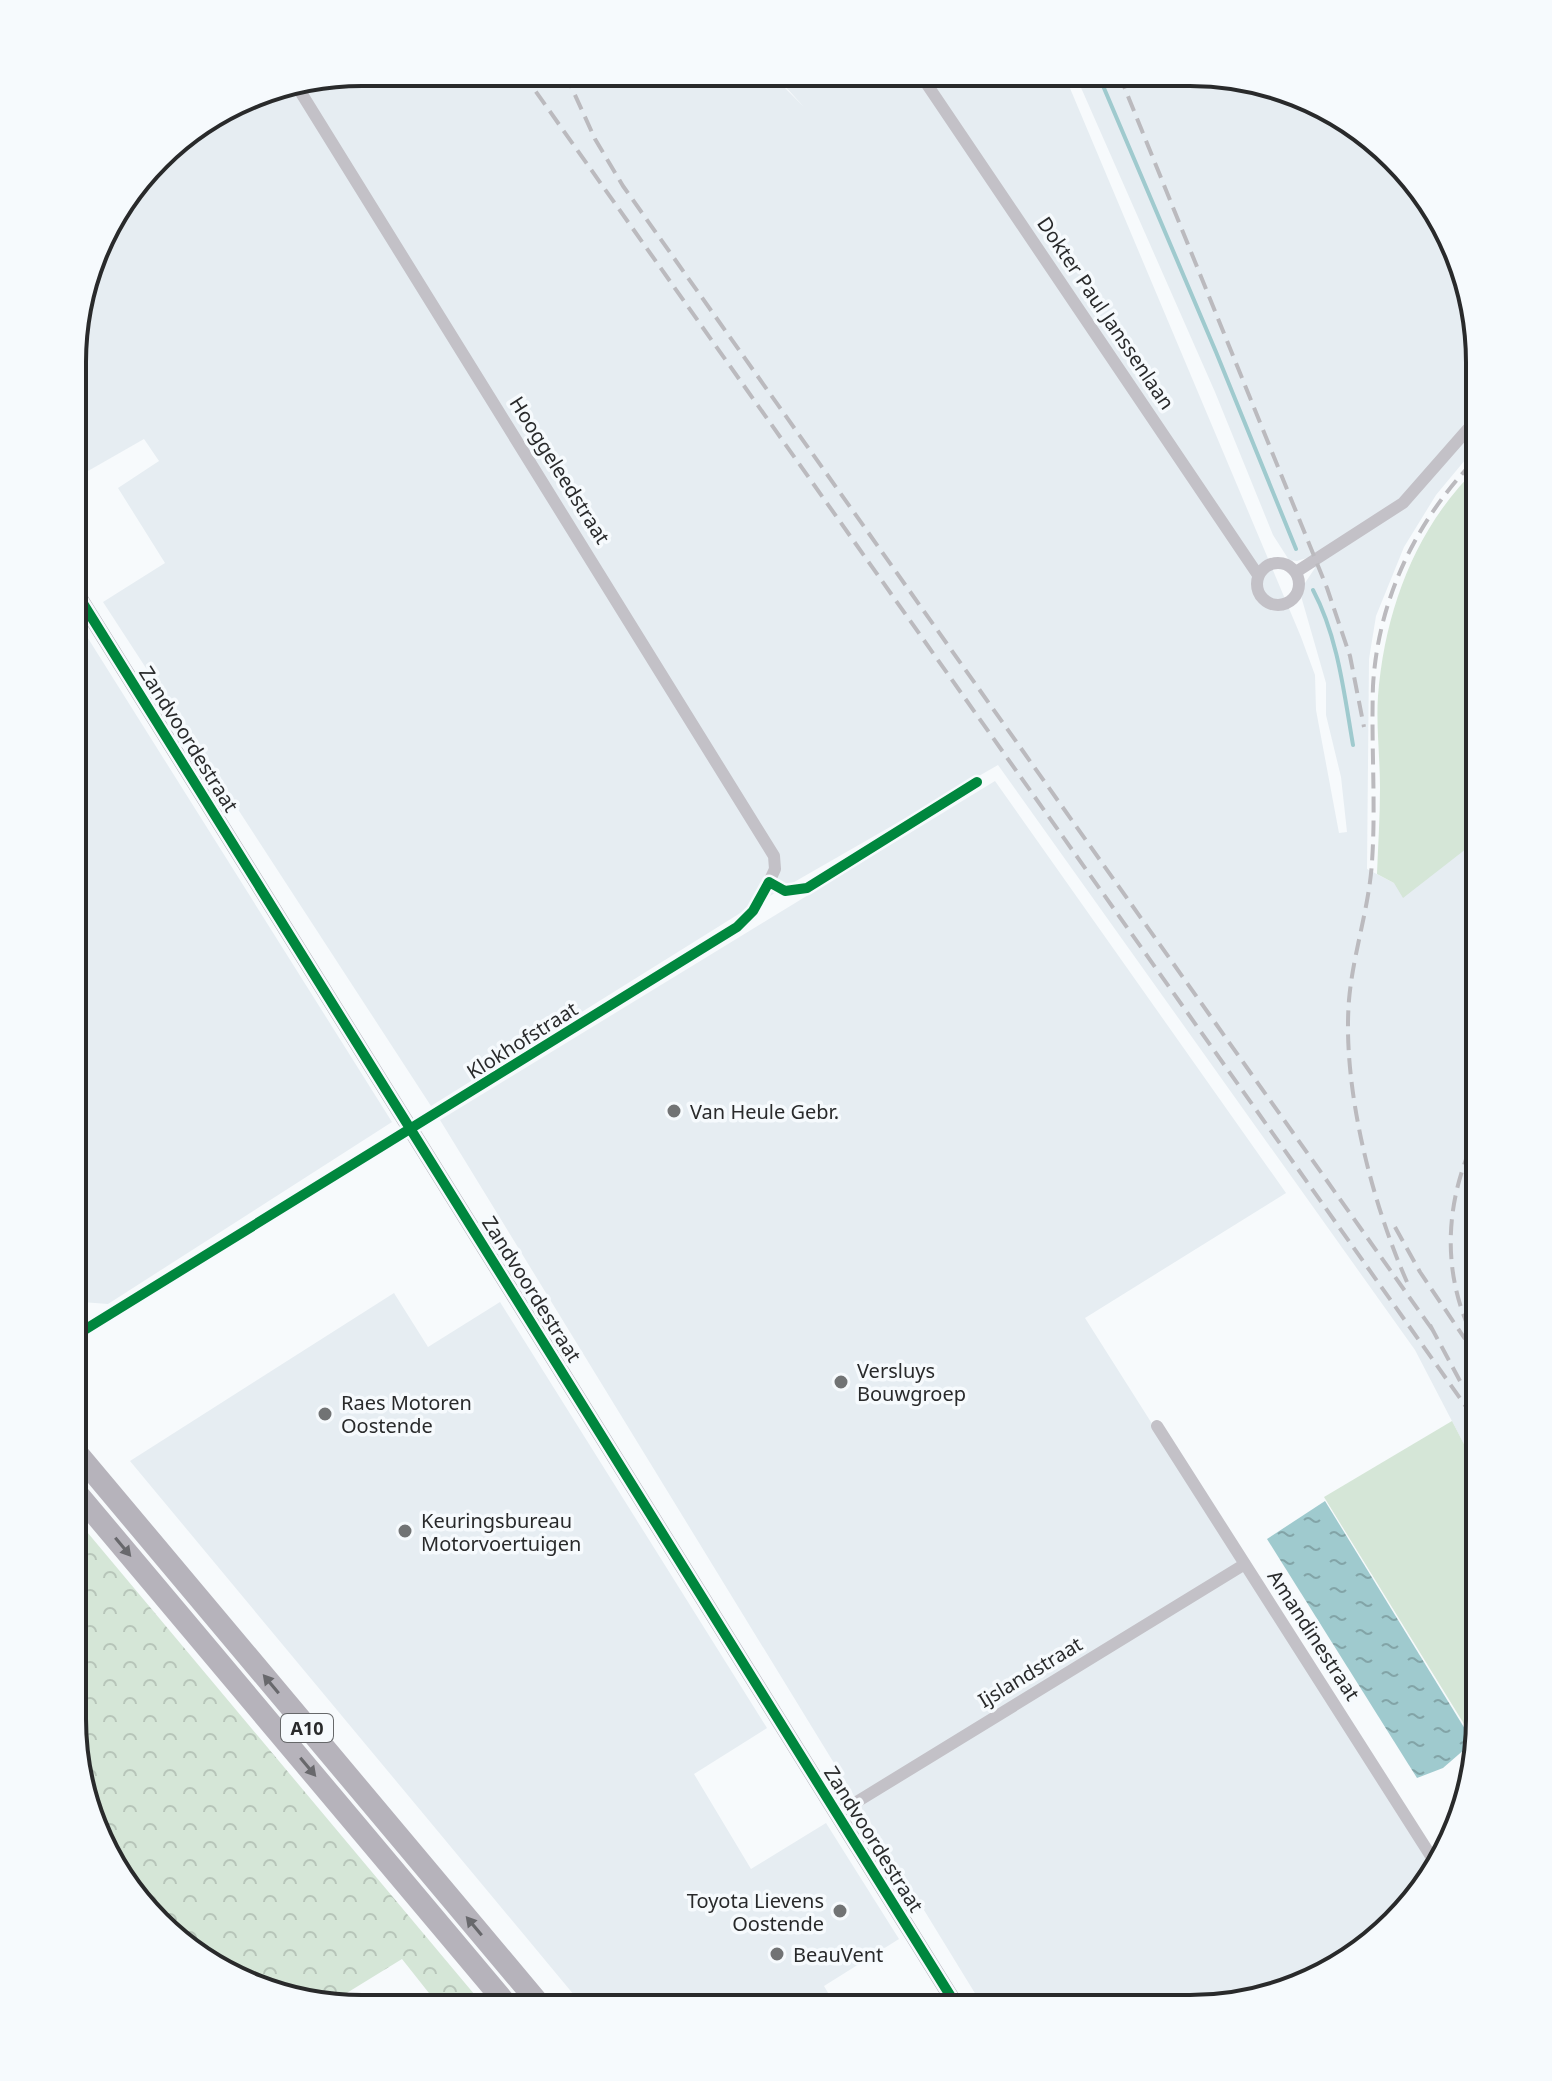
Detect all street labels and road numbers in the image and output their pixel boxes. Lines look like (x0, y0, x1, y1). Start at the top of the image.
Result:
street label: Dokter Paul Janssenlaan (1031, 211, 1181, 415)
street label: Hooggeleedstraat (504, 391, 616, 549)
street label: Zandvoordestraat (133, 661, 245, 817)
street label: Klokhofstraat (461, 995, 583, 1085)
street label: Zandvoordestraat (476, 1211, 588, 1367)
street label: Amandinestraat (1262, 1565, 1366, 1705)
street label: Ijslandstraat (973, 1630, 1087, 1714)
road number: A10 (281, 1714, 333, 1742)
street label: Zandvoordestraat (818, 1761, 930, 1917)

